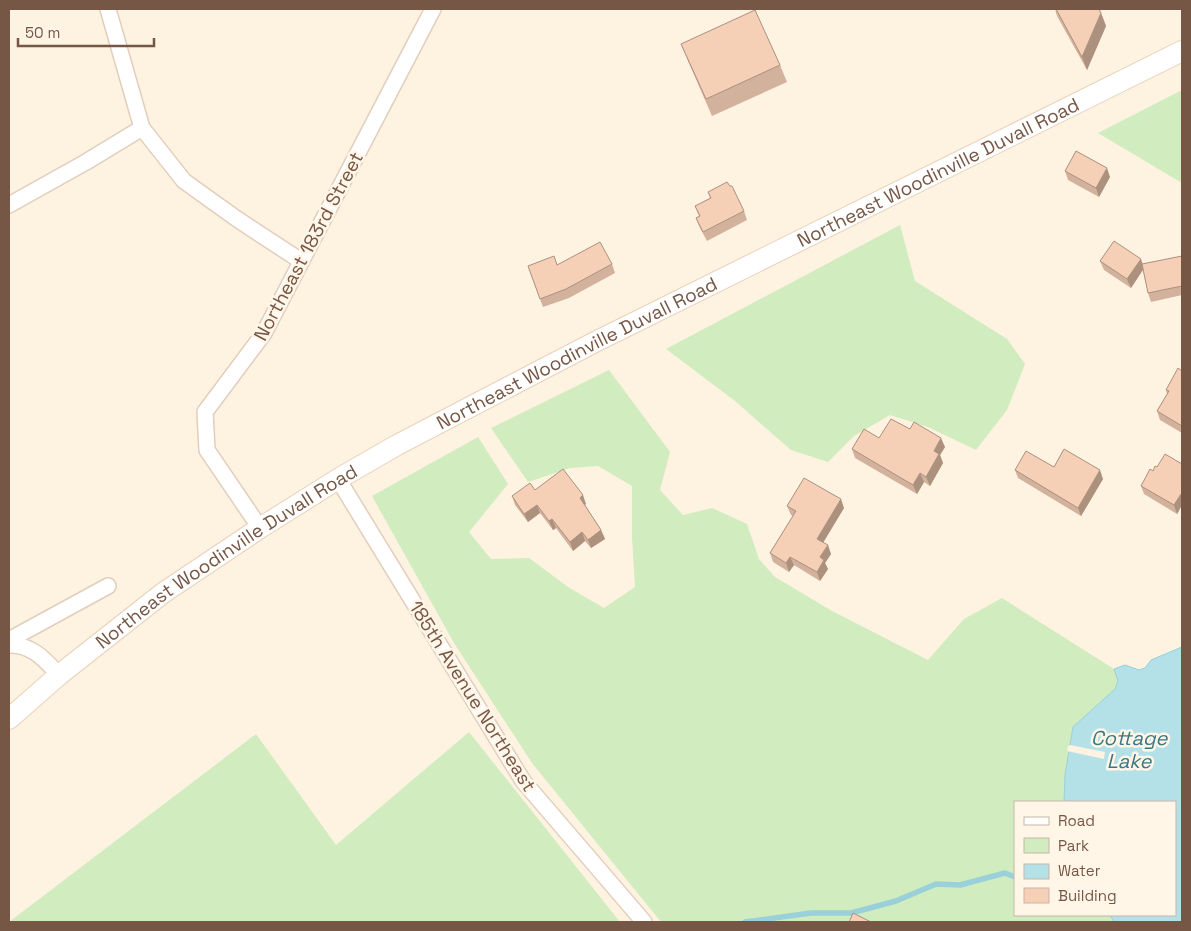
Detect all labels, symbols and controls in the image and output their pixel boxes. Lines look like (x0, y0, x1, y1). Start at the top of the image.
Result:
scale bar (18, 15, 154, 47)
text: 50 m (25, 23, 60, 42)
street label: Northeast Woodinville Duvall Road (793, 92, 1083, 253)
street label: Northeast 183rd Street (248, 147, 369, 345)
street label: Northeast Woodinville Duvall Road (432, 271, 721, 435)
street label: Northeast Woodinville Duvall Road (90, 459, 362, 655)
street label: 185th Avenue Northeast (403, 596, 542, 796)
water label: Cottage Lake (1091, 725, 1169, 774)
legend (1014, 801, 1176, 916)
text: Road (1058, 811, 1095, 830)
text: Park (1058, 836, 1089, 855)
text: Water (1058, 861, 1101, 880)
text: Building (1058, 886, 1117, 905)

